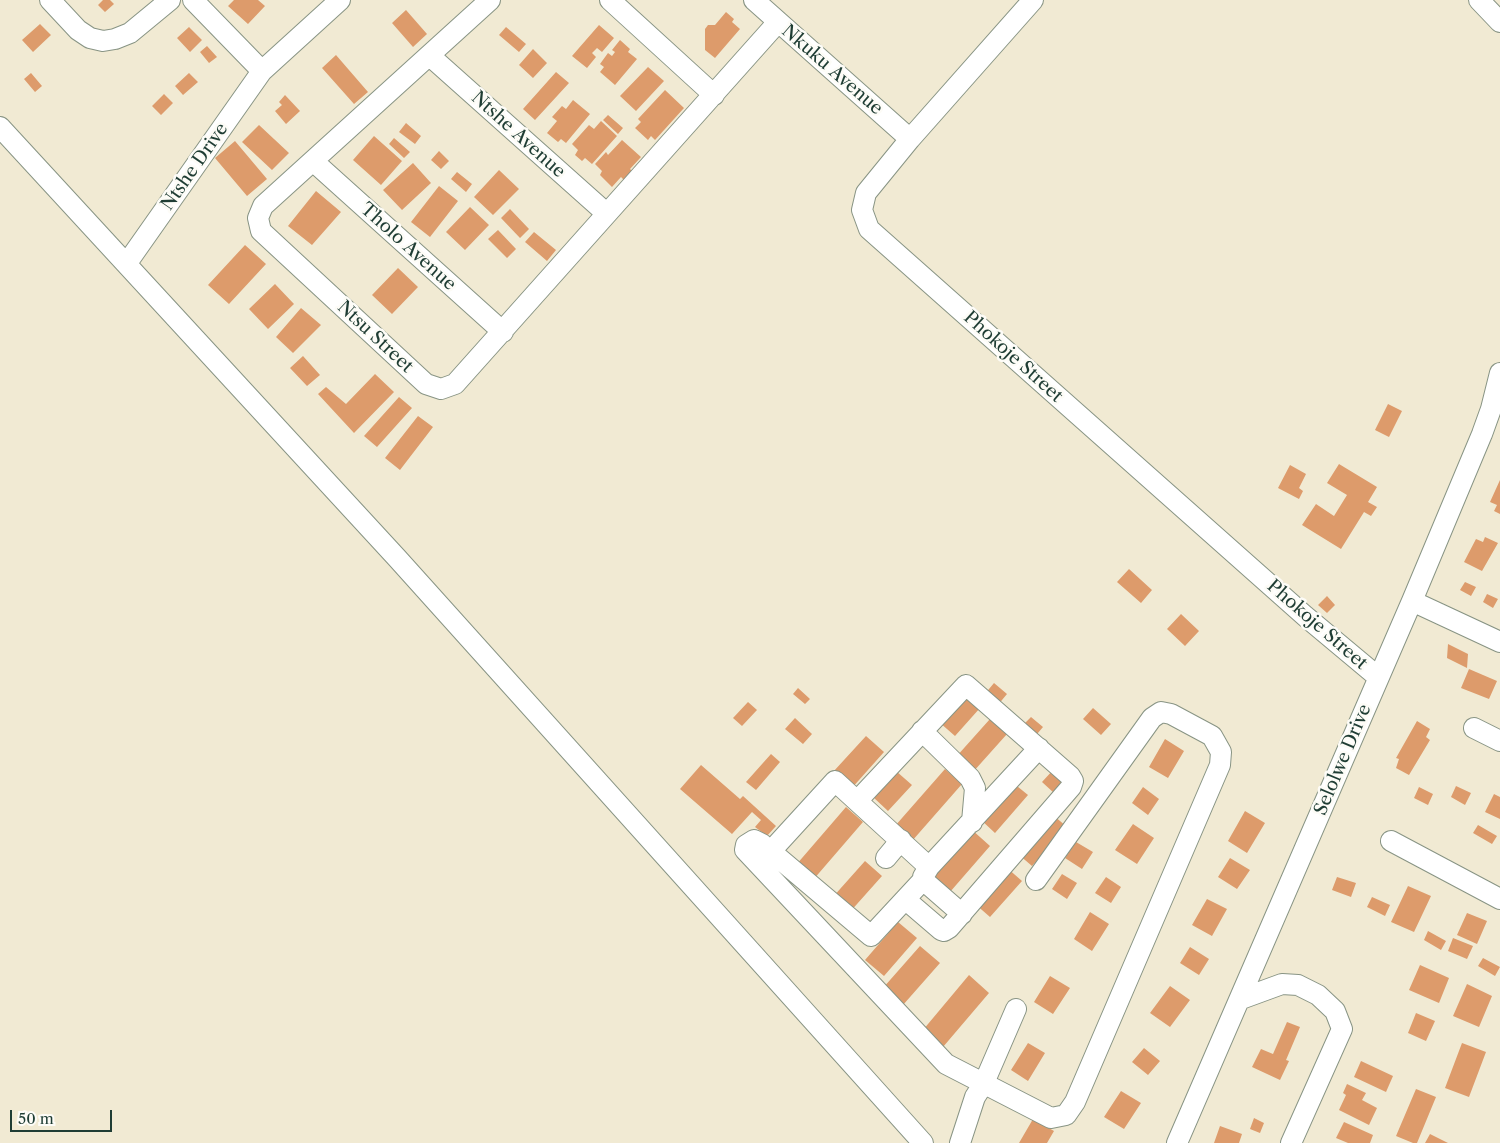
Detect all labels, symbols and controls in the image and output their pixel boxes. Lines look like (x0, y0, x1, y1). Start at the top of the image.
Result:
street label: Nkuku Avenue (777, 20, 887, 120)
street label: Ntshe Avenue (467, 87, 569, 183)
street label: Ntshe Drive (157, 119, 233, 215)
street label: Tholo Avenue (356, 199, 460, 295)
street label: Ntsu Street (333, 297, 417, 377)
street label: Phokoje Street (959, 307, 1067, 407)
street label: Phokoje Street (1262, 576, 1372, 674)
street label: Selolwe Drive (1310, 701, 1376, 819)
scale bar (12, 1100, 115, 1132)
text: 50 m (18, 1109, 54, 1128)

